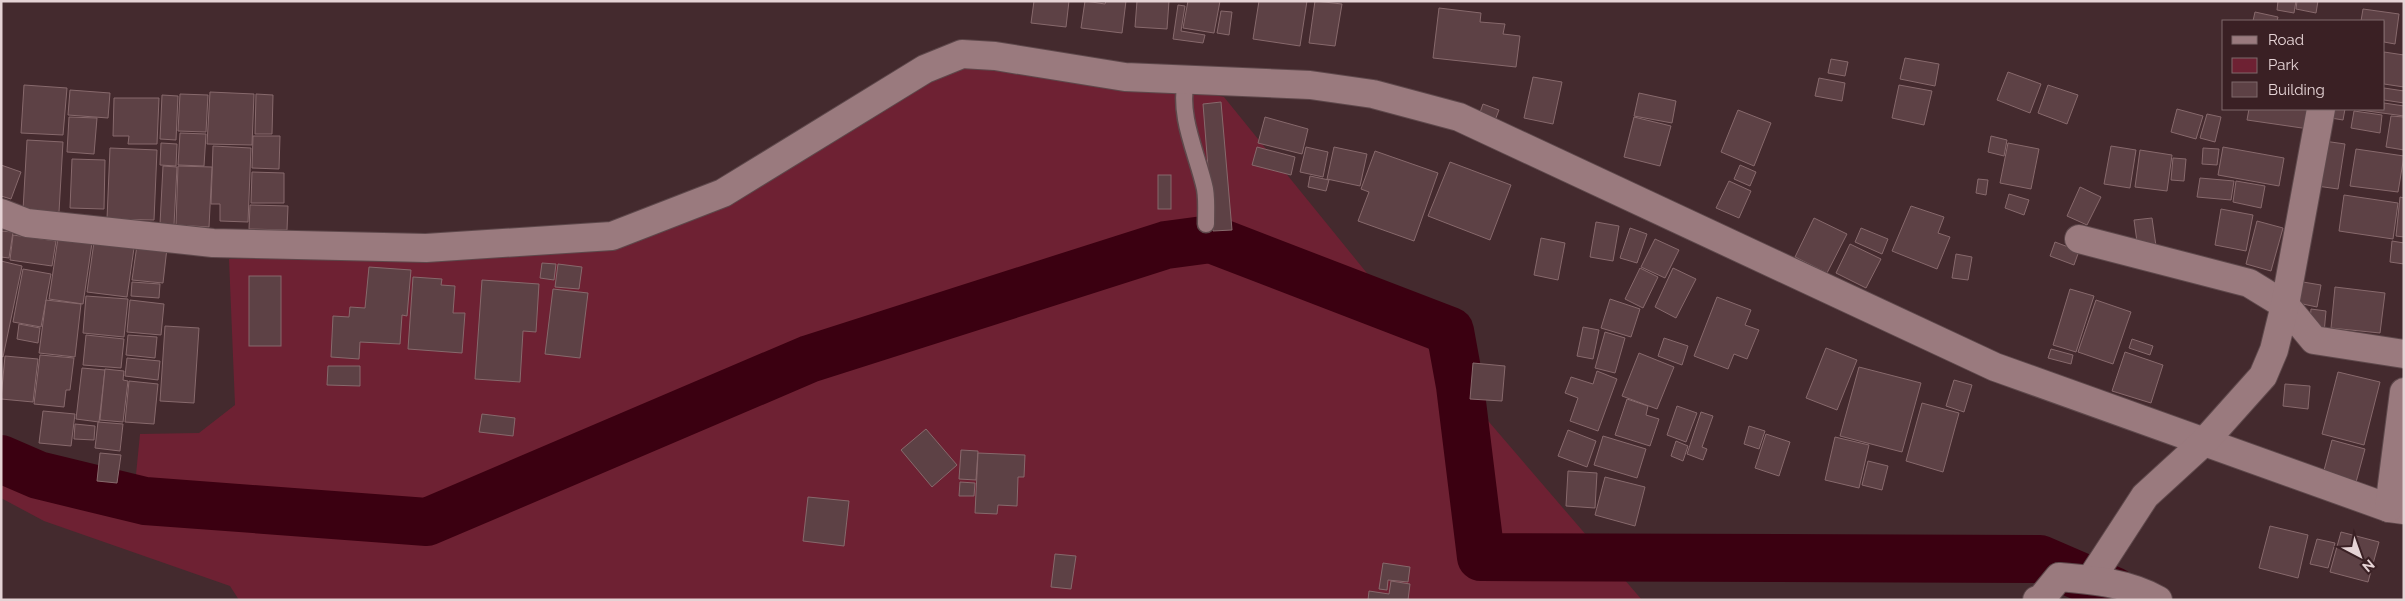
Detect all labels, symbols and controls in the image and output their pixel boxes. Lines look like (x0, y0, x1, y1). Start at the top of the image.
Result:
legend (2222, 20, 2385, 110)
text: Road (2268, 31, 2304, 49)
text: Park (2268, 56, 2299, 74)
text: Building (2268, 81, 2325, 99)
north arrow (2335, 531, 2385, 581)
text: N (2359, 556, 2378, 575)

